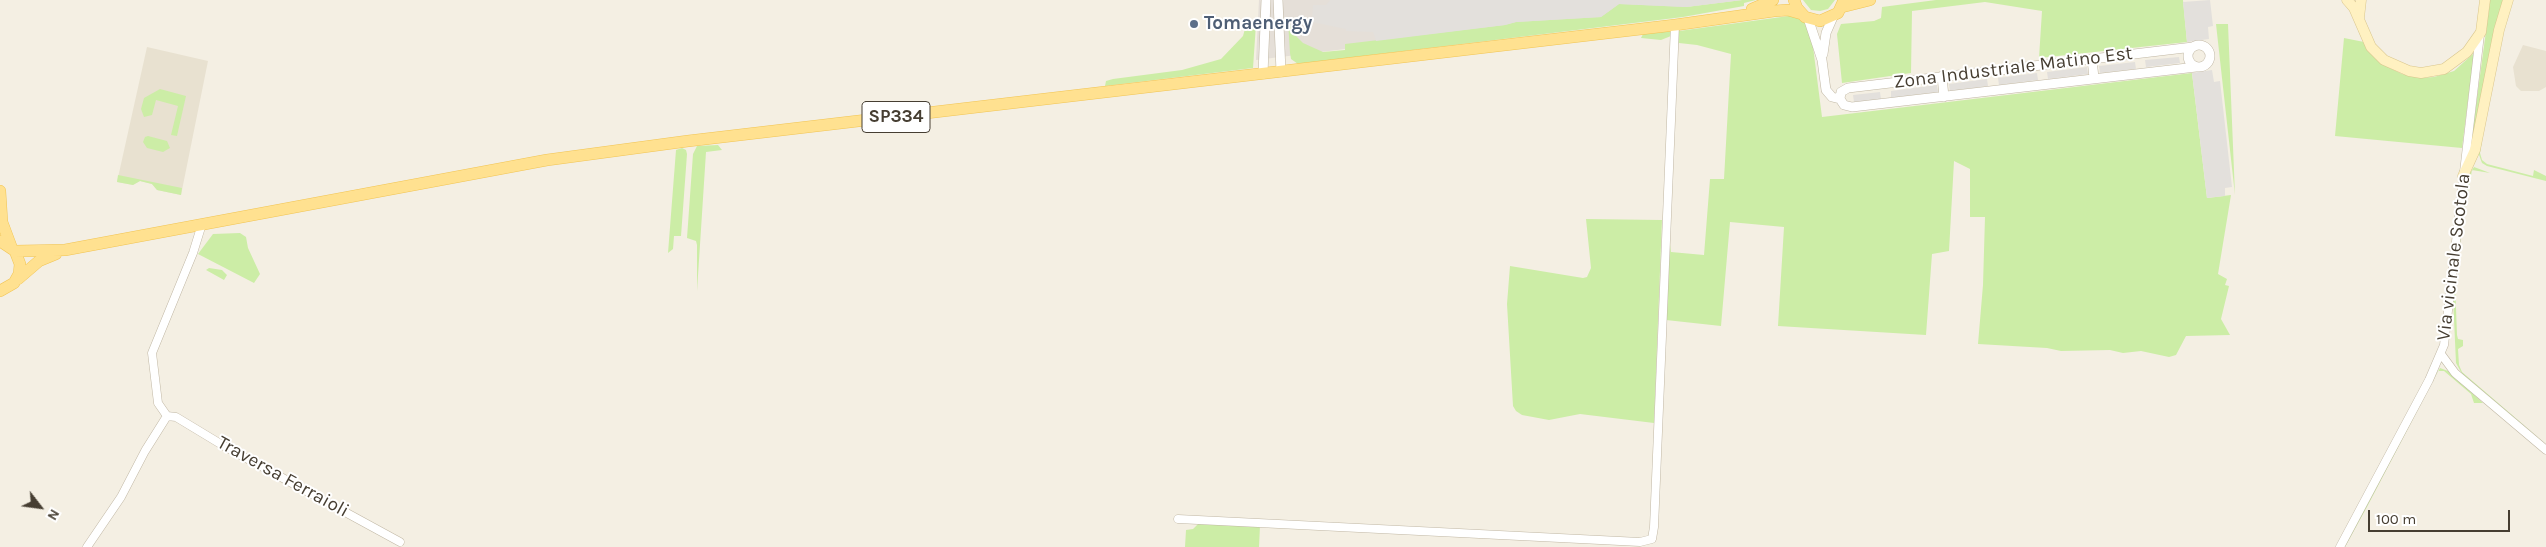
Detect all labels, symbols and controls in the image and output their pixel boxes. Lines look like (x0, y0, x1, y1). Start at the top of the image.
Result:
place label: Tomaenergy (1204, 13, 1312, 35)
marker: Tomaenergy (1188, 18, 1200, 30)
street label: Zona Industriale Matino Est (1892, 42, 2134, 94)
road number: SP334 (862, 101, 930, 132)
street label: Via vicinale Scotola (2432, 172, 2476, 342)
street label: Traversa Ferraioli (213, 431, 353, 523)
north arrow (15, 482, 65, 532)
scale bar (2371, 500, 2514, 532)
text: N (44, 506, 63, 523)
text: 100 m (2376, 510, 2416, 528)

